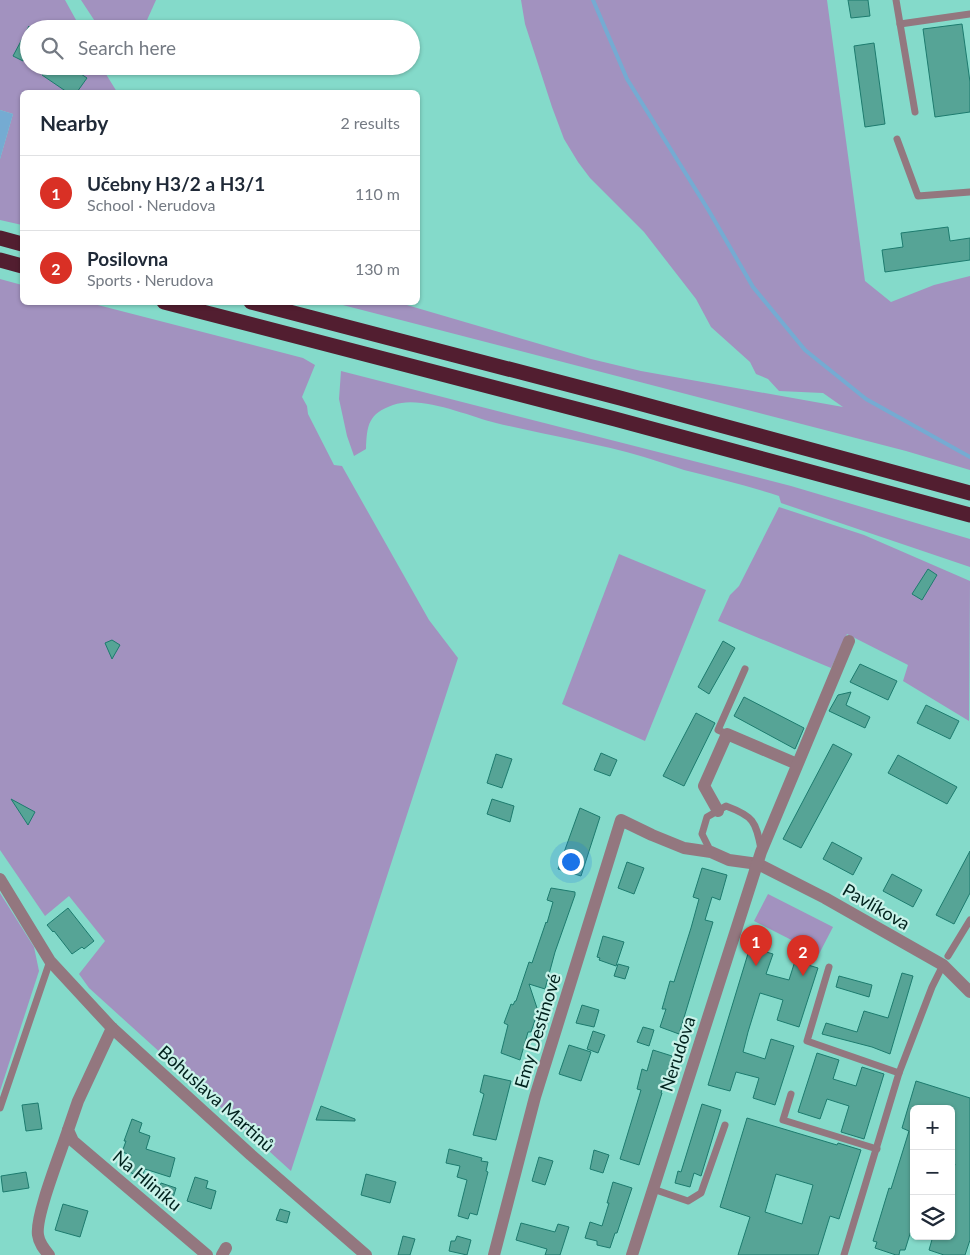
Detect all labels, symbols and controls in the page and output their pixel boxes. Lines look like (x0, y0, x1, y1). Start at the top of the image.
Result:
search box (20, 20, 420, 75)
icon: search (38, 34, 66, 62)
text: Search here (78, 36, 176, 59)
text: Nearby (40, 110, 108, 135)
text: 2 results (340, 113, 400, 132)
text: Učebny H3/2 a H3/1 (87, 172, 265, 195)
text: 1 (51, 184, 61, 203)
text: 110 m (355, 184, 400, 203)
text: School · Nerudova (87, 195, 215, 214)
text: Posilovna (87, 247, 168, 270)
text: 2 (51, 259, 61, 278)
text: 130 m (355, 259, 400, 278)
text: Sports · Nerudova (87, 270, 213, 289)
your location (558, 849, 584, 875)
street label: Pavlíkova (839, 878, 914, 934)
pin: 1 (740, 925, 772, 966)
pin: 2 (787, 935, 819, 976)
street label: Emy Destinové (509, 971, 565, 1091)
street label: Nerudova (655, 1013, 700, 1094)
street label: Bohuslava Martinů (154, 1040, 279, 1156)
map controls (910, 1105, 955, 1240)
button: + (910, 1105, 955, 1150)
street label: Na Hliníku (109, 1145, 187, 1215)
button: − (910, 1150, 955, 1195)
button: layers (910, 1195, 955, 1240)

